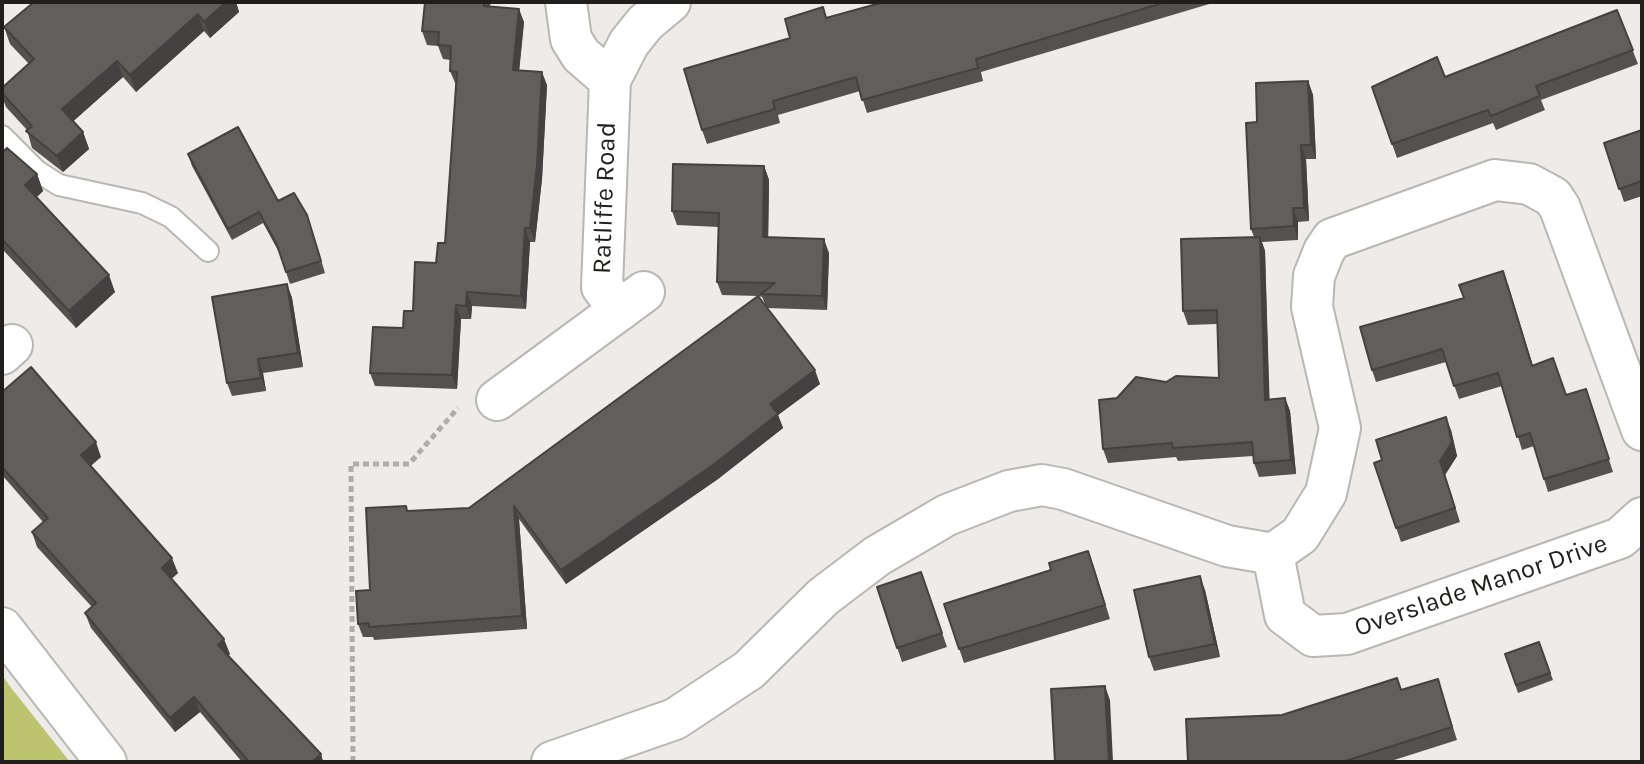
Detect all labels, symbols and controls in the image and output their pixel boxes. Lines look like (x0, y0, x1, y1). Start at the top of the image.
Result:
street label: Ratliffe Road (587, 121, 623, 275)
street label: Overslade Manor Drive (1350, 528, 1612, 644)

